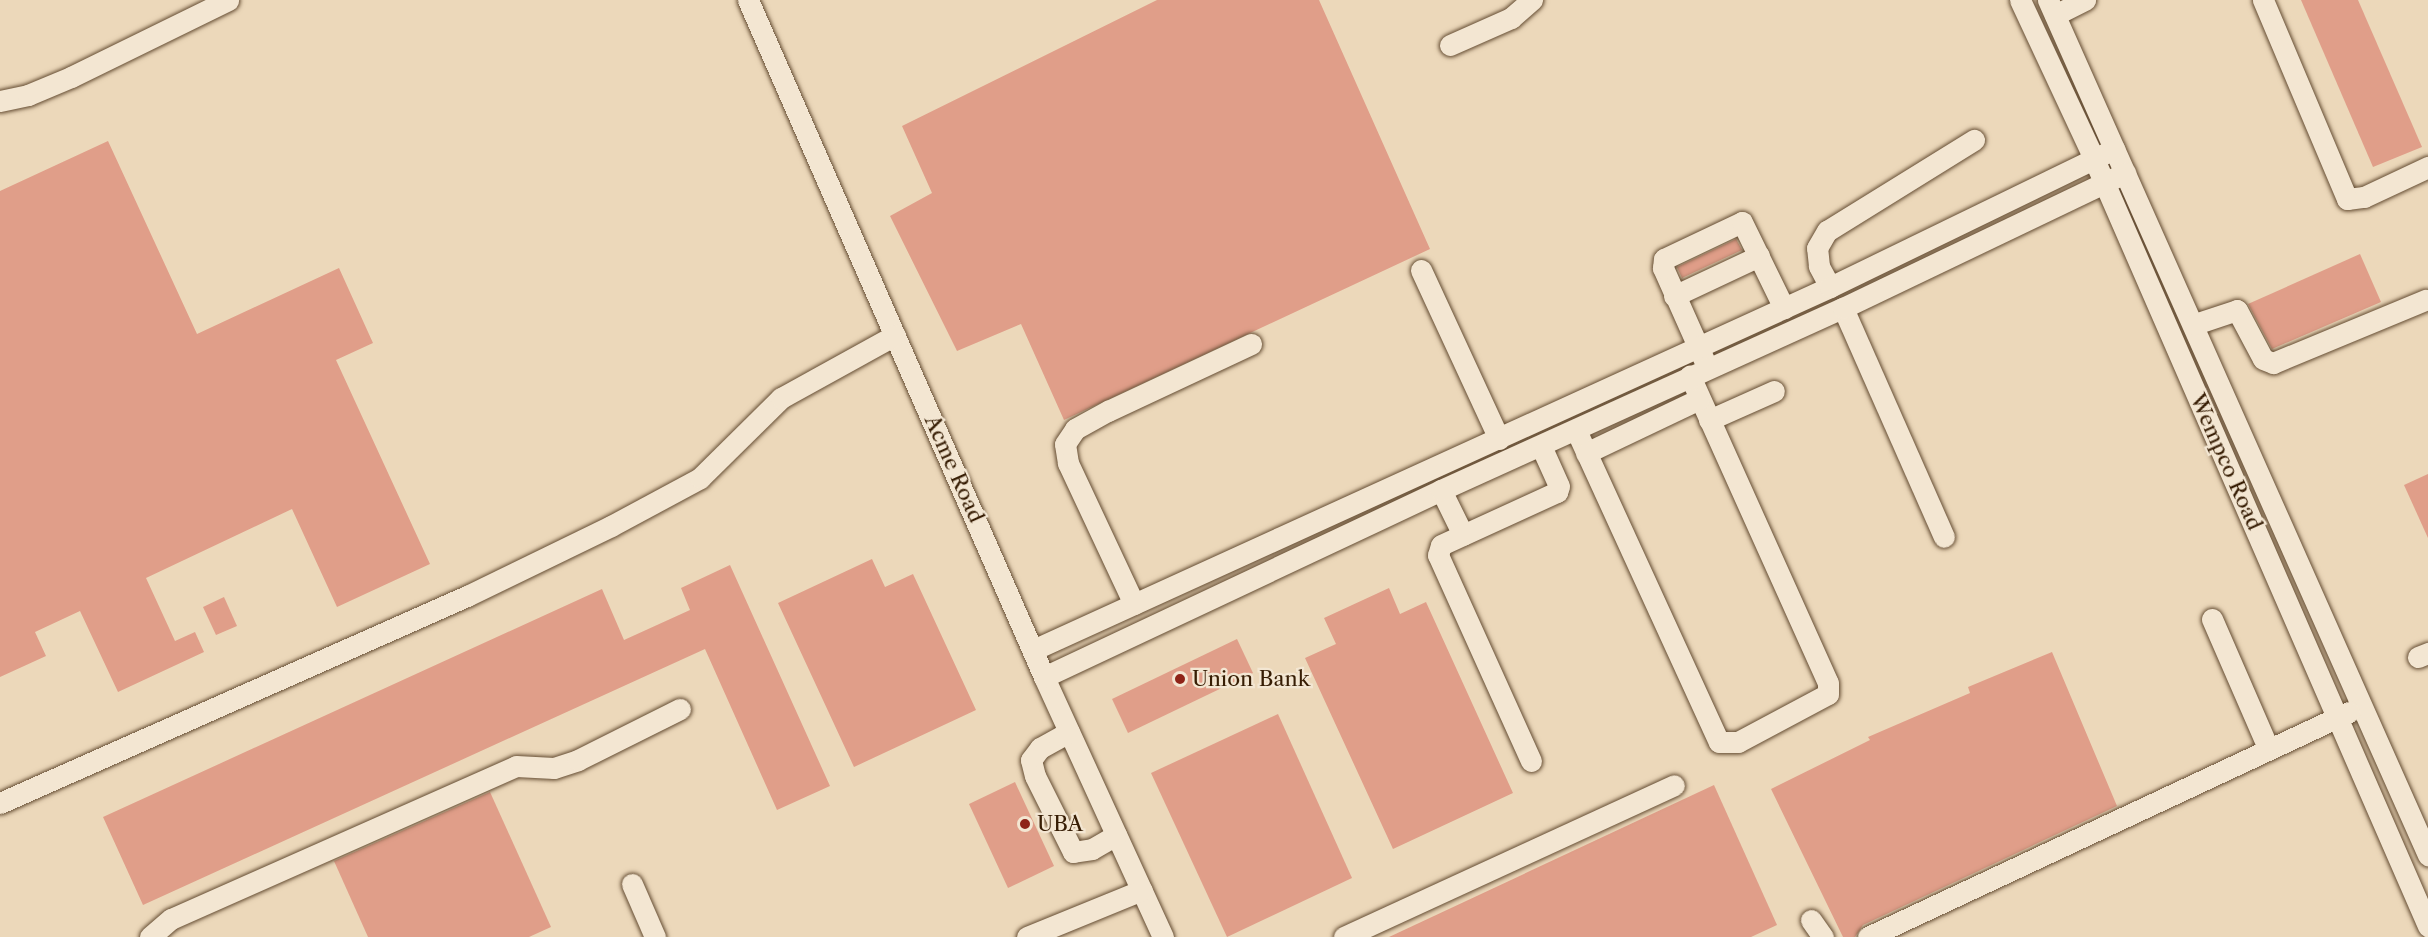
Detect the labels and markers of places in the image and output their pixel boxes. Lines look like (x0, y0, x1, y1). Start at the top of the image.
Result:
place label: Union Bank (1192, 666, 1310, 692)
marker: Union Bank (1173, 672, 1187, 686)
place label: UBA (1037, 811, 1083, 837)
marker: UBA (1018, 817, 1032, 831)

